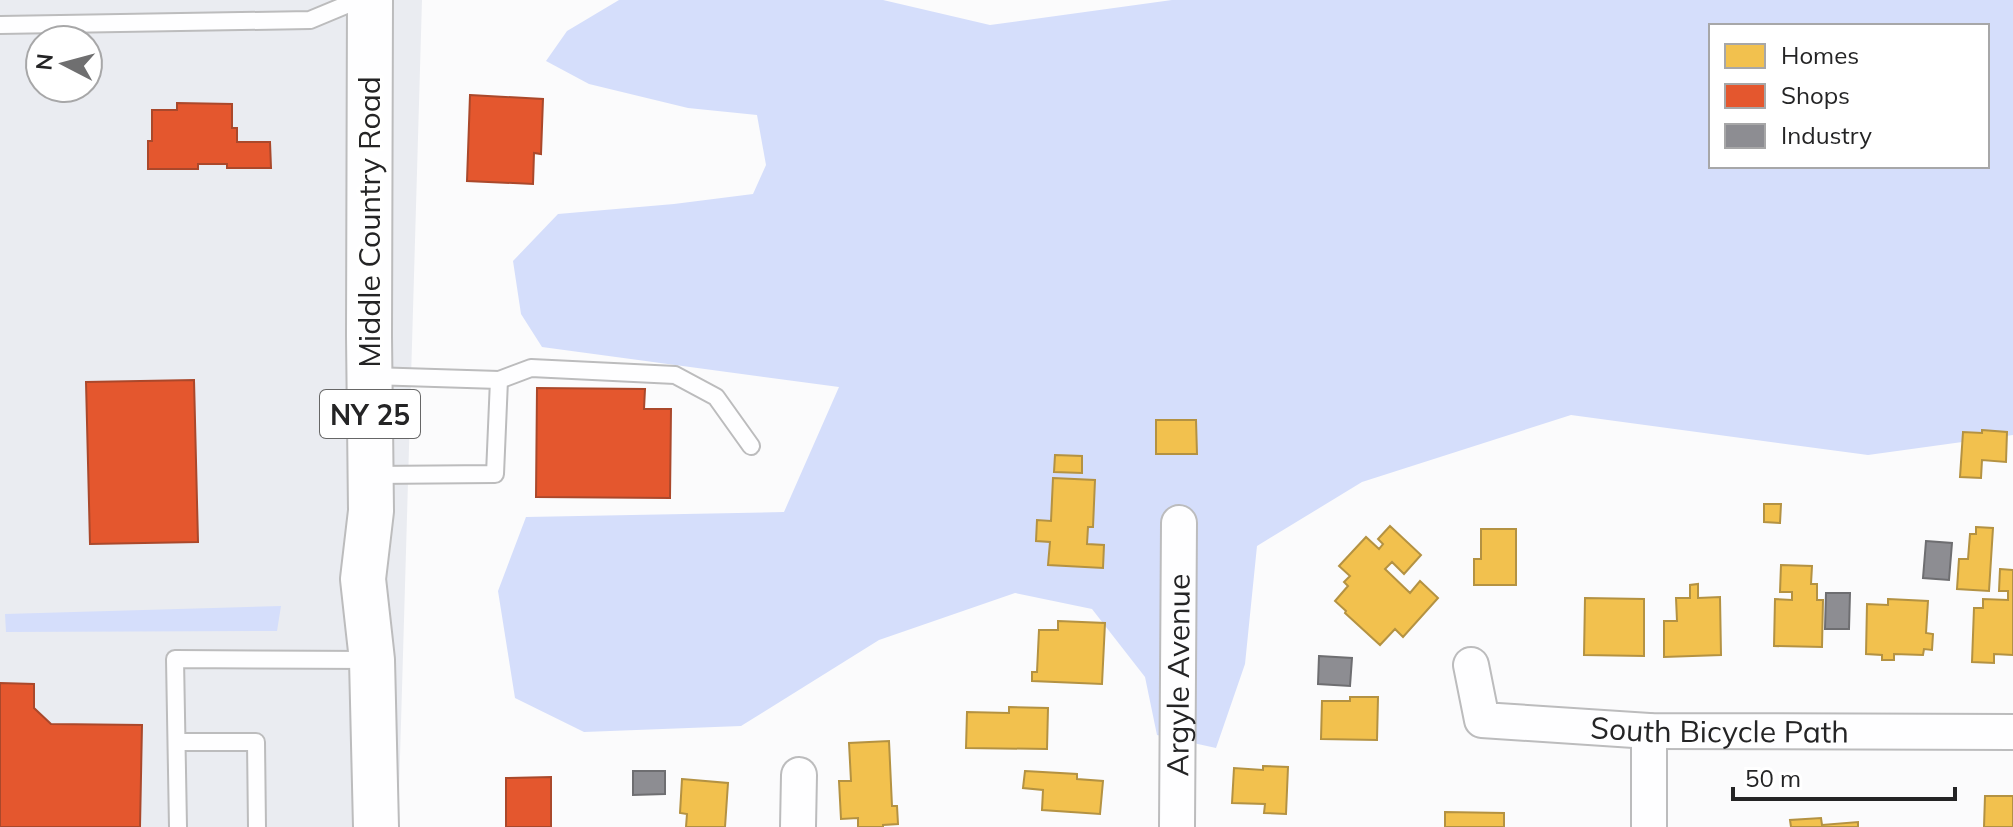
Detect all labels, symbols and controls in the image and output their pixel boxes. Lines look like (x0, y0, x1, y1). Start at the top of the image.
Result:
north arrow (24, 24, 104, 104)
legend (1709, 24, 1989, 168)
text: Homes (1781, 40, 1859, 70)
text: N (29, 52, 59, 72)
street label: Middle Country Road (350, 76, 388, 368)
text: Shops (1781, 80, 1850, 110)
text: Industry (1781, 120, 1872, 150)
road number: NY 25 (320, 390, 420, 438)
street label: Argyle Avenue (1158, 574, 1198, 776)
street label: South Bicycle Path (1589, 708, 1849, 751)
scale bar (1733, 751, 1955, 801)
text: 50 m (1745, 763, 1801, 793)

